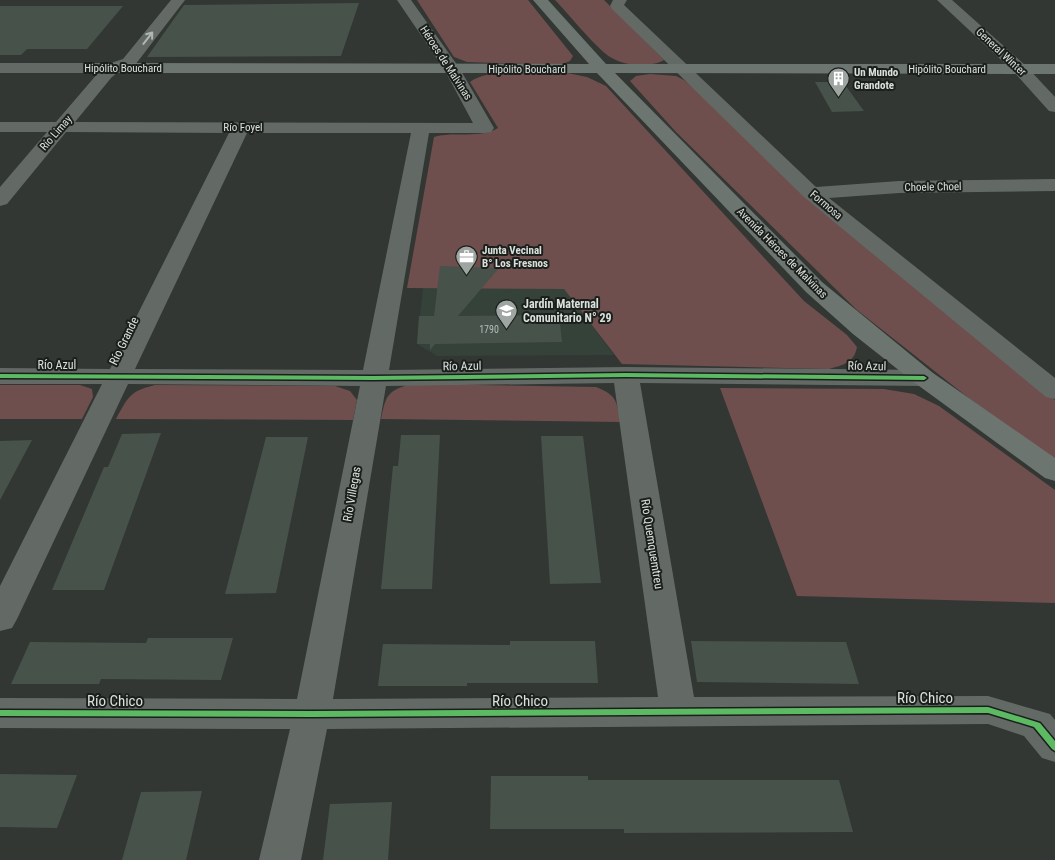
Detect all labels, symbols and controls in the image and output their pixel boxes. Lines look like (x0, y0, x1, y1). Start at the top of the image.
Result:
street label: Héroes de Malvinas (417, 24, 475, 102)
street label: General Winter (973, 26, 1029, 79)
one-way arrow (143, 31, 153, 45)
street label: Hipólito Bouchard (84, 62, 162, 75)
street label: Hipólito Bouchard (488, 63, 566, 76)
street label: Hipólito Bouchard (908, 63, 986, 76)
building icon: Un Mundo Grandote (826, 66, 850, 97)
place label: Un Mundo Grandote (854, 66, 899, 92)
street label: Río Limay (37, 112, 75, 153)
street label: Río Foyel (223, 121, 263, 134)
street label: Choele Choel (904, 180, 962, 194)
street label: Formosa (807, 188, 845, 222)
street label: Avenida Héroes de Malvinas (734, 205, 830, 301)
office icon: Junta Vecinal B° Los Fresnos (454, 244, 478, 275)
place label: Junta Vecinal B° Los Fresnos (482, 244, 548, 270)
place label: Jardín Maternal Comunitario N° 29 (523, 297, 612, 325)
school or university icon: Jardín Maternal Comunitario N° 29 (495, 299, 519, 330)
street label: Río Grande (106, 314, 142, 367)
house number: 1790 (479, 324, 499, 335)
street label: Río Azul (38, 358, 76, 372)
street label: Río Azul (442, 359, 482, 373)
street label: Río Azul (847, 359, 887, 373)
street label: Río Villegas (340, 465, 364, 523)
street label: Río Quemquemtreu (638, 498, 666, 590)
street label: Río Chico (897, 689, 953, 707)
street label: Río Chico (87, 692, 143, 710)
street label: Río Chico (492, 692, 548, 710)

